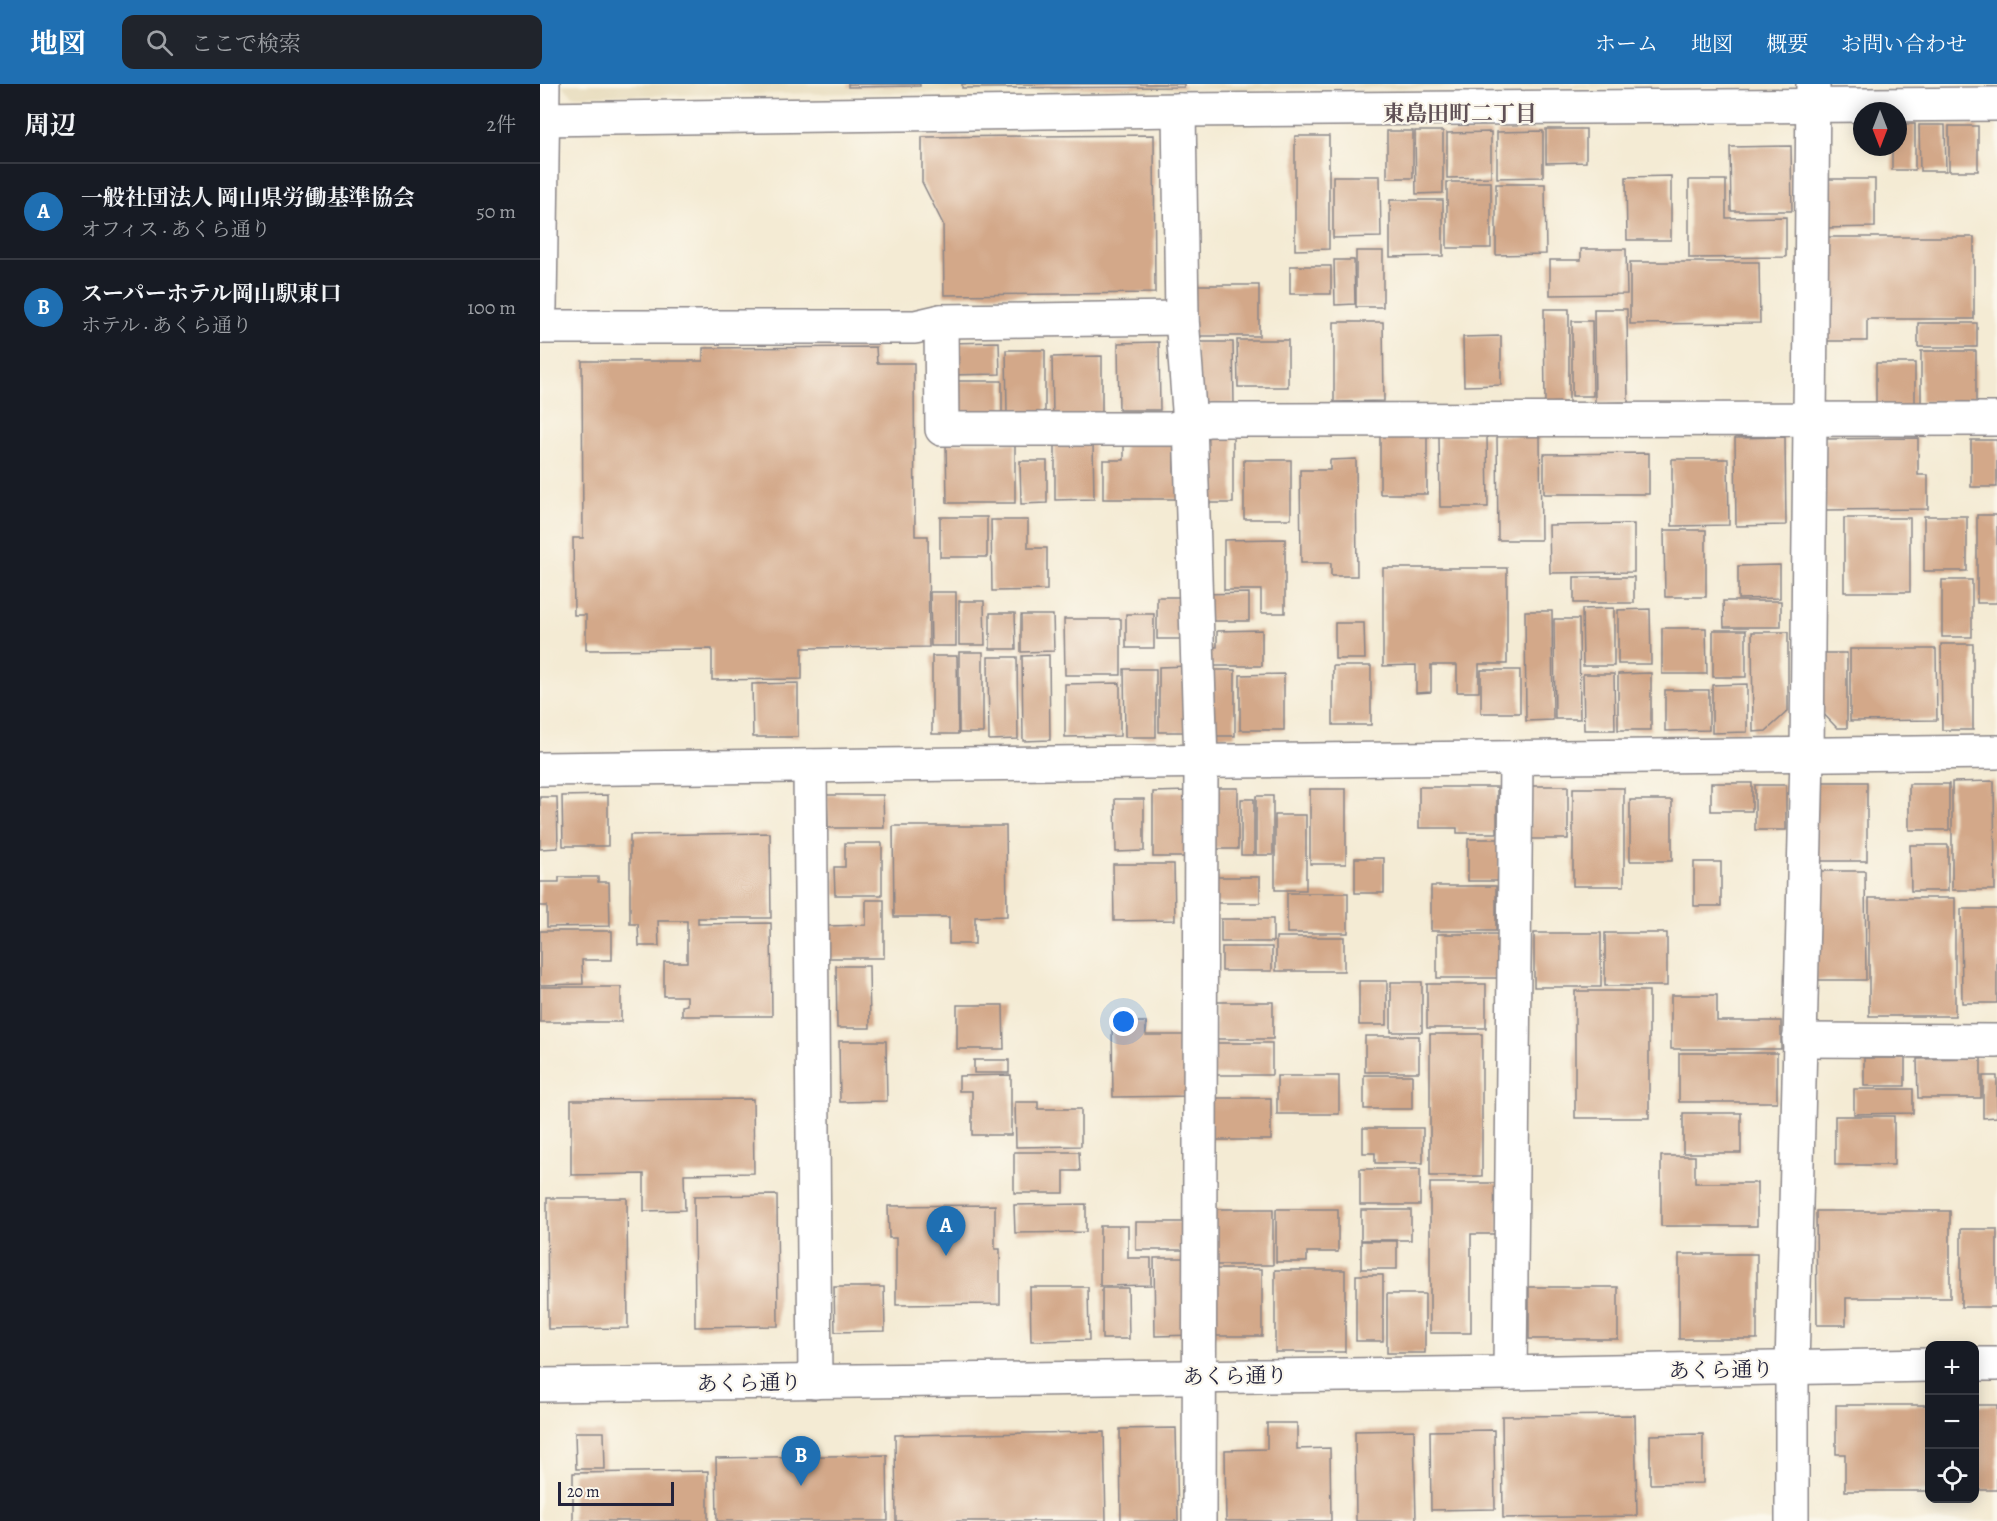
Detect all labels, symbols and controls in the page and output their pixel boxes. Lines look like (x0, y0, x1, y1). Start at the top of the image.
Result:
search box (122, 15, 542, 69)
text: 地図 (30, 25, 86, 63)
icon: search (143, 26, 176, 59)
text: ここで検索 (191, 29, 301, 59)
text: ホーム (1595, 30, 1658, 58)
text: 地図 (1691, 30, 1733, 58)
text: 概要 (1766, 30, 1808, 58)
text: お問い合わせ (1841, 30, 1967, 58)
district label: 東島田町二丁目 (1383, 99, 1537, 129)
north arrow (1853, 102, 1907, 156)
text: 周辺 (24, 108, 76, 143)
text: 2件 (487, 111, 516, 138)
text: 一般社団法人 岡山県労働基準協会 (81, 183, 415, 213)
text: A (37, 198, 50, 225)
text: 50 m (476, 198, 516, 225)
text: オフィス · あくら通り (81, 216, 271, 243)
text: スーパーホテル岡山駅東口 (81, 279, 342, 309)
text: B (37, 294, 50, 321)
text: 100 m (467, 294, 516, 321)
text: ホテル · あくら通り (81, 312, 252, 339)
your location (1109, 1007, 1138, 1036)
pin: A (926, 1206, 966, 1256)
map controls (1925, 1341, 1979, 1503)
button: + (1925, 1341, 1979, 1395)
street label: あくら通り (1668, 1355, 1774, 1385)
street label: あくら通り (1182, 1361, 1288, 1391)
street label: あくら通り (696, 1368, 802, 1398)
button: − (1925, 1395, 1979, 1449)
pin: B (782, 1436, 820, 1486)
button: locate (1925, 1449, 1979, 1503)
scale bar (558, 1479, 674, 1506)
text: 20 m (567, 1481, 600, 1503)

